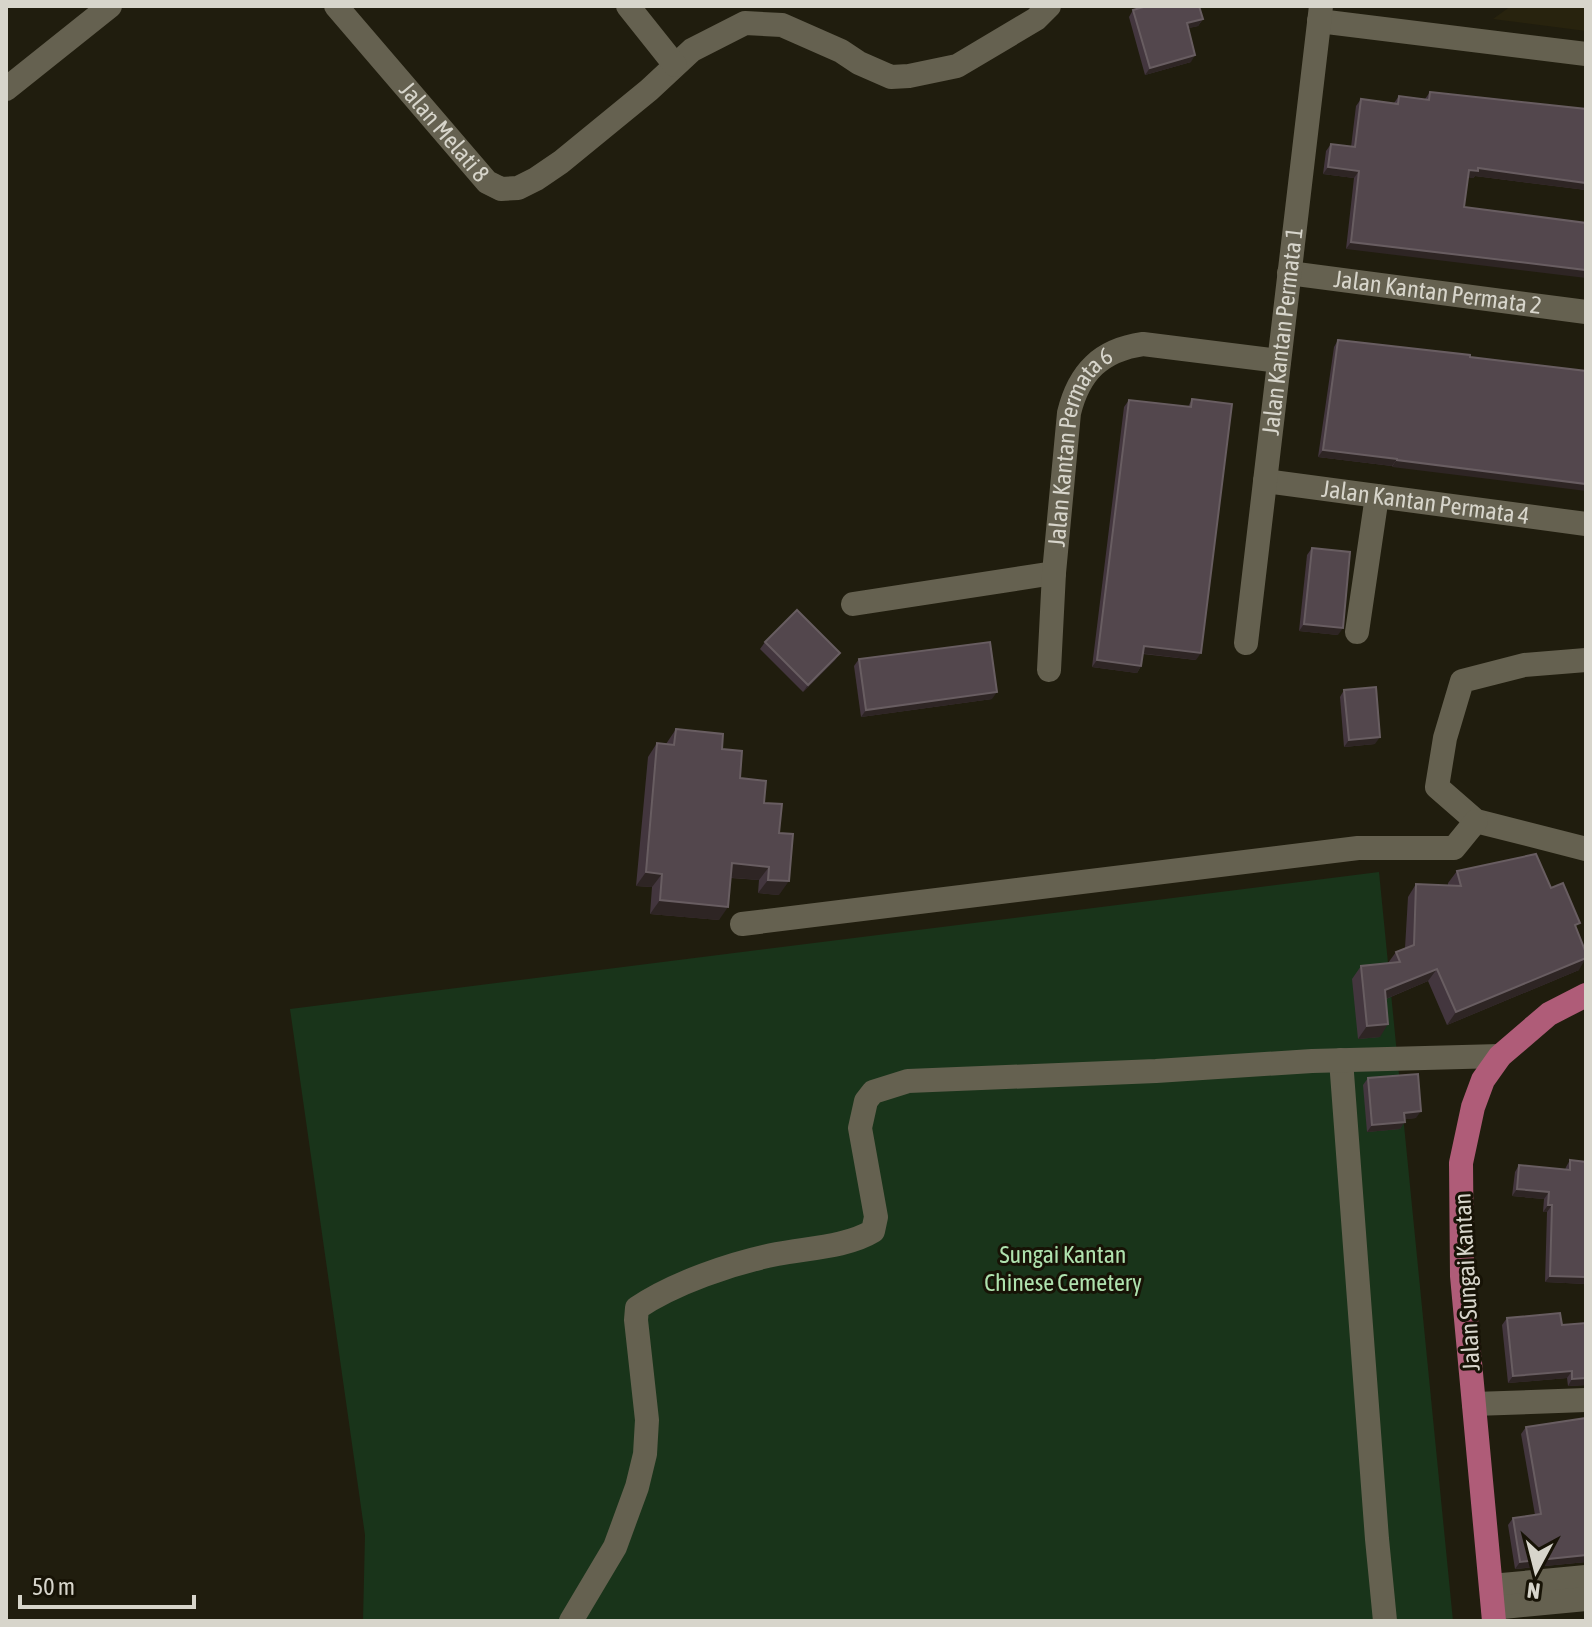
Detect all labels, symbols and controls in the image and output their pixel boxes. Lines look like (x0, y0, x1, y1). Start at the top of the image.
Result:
street label: Jalan Melati 8 (394, 76, 495, 187)
street label: Jalan Kantan Permata 1 (1257, 226, 1308, 437)
street label: Jalan Kantan Permata 2 (1332, 265, 1543, 319)
street label: Jalan Kantan Permata 6 (1043, 342, 1117, 548)
street label: Jalan Kantan Permata 4 (1320, 475, 1531, 529)
street label: Jalan Sungai Kantan (1448, 1192, 1485, 1372)
park label: Sungai Kantan Chinese Cemetery (984, 1241, 1142, 1296)
north arrow (1496, 1531, 1576, 1611)
scale bar (20, 1559, 194, 1609)
text: 50 m (32, 1573, 75, 1600)
text: N (1526, 1577, 1542, 1605)

